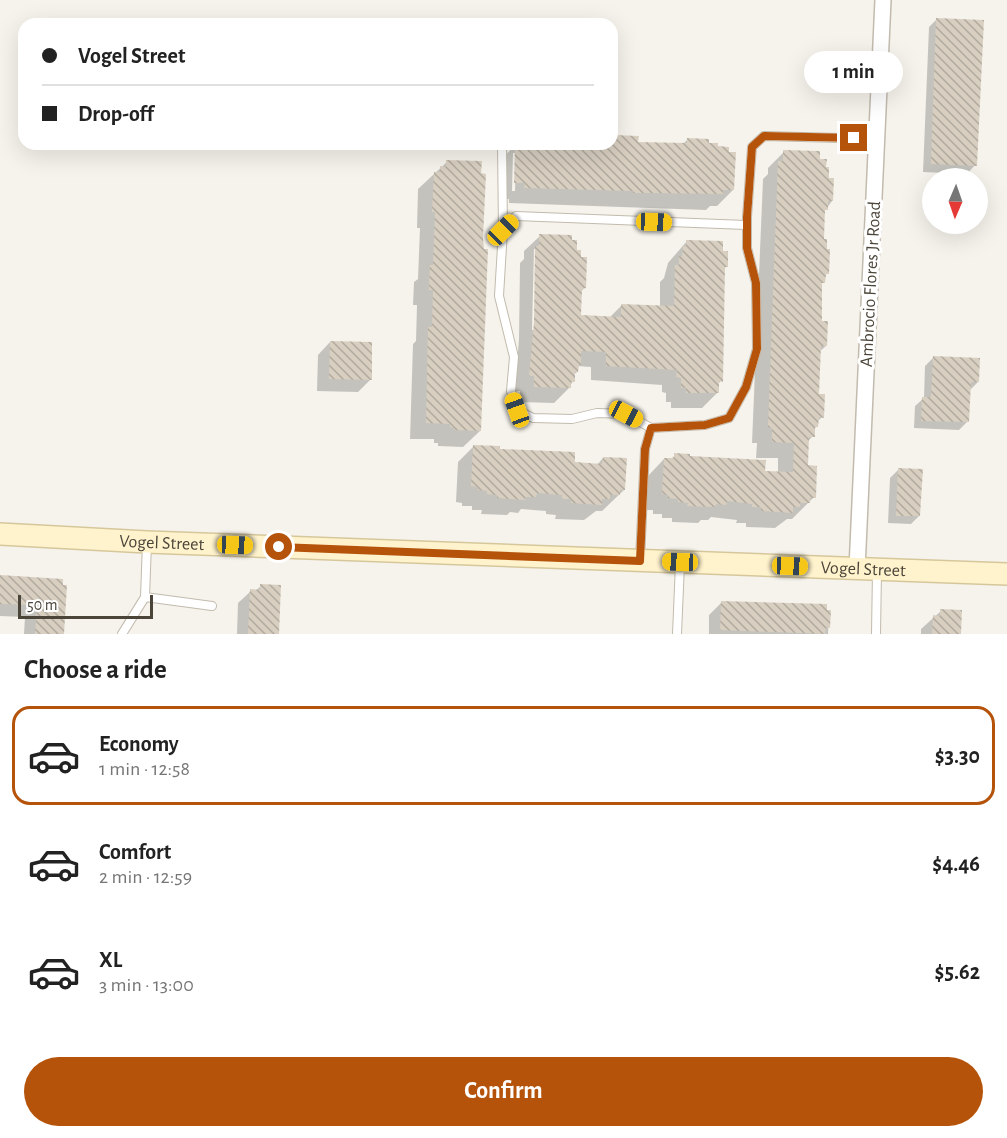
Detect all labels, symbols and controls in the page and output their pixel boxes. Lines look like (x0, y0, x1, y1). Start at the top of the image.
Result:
text: Vogel Street (78, 45, 185, 67)
callout: 1 min (804, 51, 904, 93)
text: 1 min (832, 62, 875, 82)
text: Drop-off (78, 103, 154, 125)
route end (840, 124, 867, 151)
north arrow (922, 168, 988, 234)
map controls (922, 168, 988, 234)
street label: Ambrocio Flores Jr Road (858, 201, 884, 367)
car (484, 211, 522, 249)
car (636, 212, 672, 232)
car (502, 390, 532, 430)
car (606, 398, 646, 430)
street label: Vogel Street (119, 533, 205, 554)
route start (265, 533, 292, 560)
car (217, 535, 253, 555)
car (662, 552, 698, 572)
car (772, 556, 808, 576)
street label: Vogel Street (820, 559, 906, 580)
scale bar (18, 592, 153, 620)
text: 50 m (27, 597, 58, 613)
text: Choose a ride (24, 656, 167, 683)
icon: car (27, 729, 81, 783)
text: Economy (99, 733, 179, 755)
text: $3.30 (935, 745, 980, 767)
text: 1 min · 12:58 (99, 759, 190, 779)
icon: car (27, 837, 81, 891)
text: Comfort (99, 841, 171, 863)
text: $4.46 (932, 853, 980, 875)
text: 2 min · 12:59 (99, 867, 192, 887)
icon: car (27, 945, 81, 999)
text: XL (99, 949, 122, 971)
text: $5.62 (935, 961, 980, 983)
text: 3 min · 13:00 (99, 975, 194, 995)
button: Confirm (24, 1057, 983, 1126)

